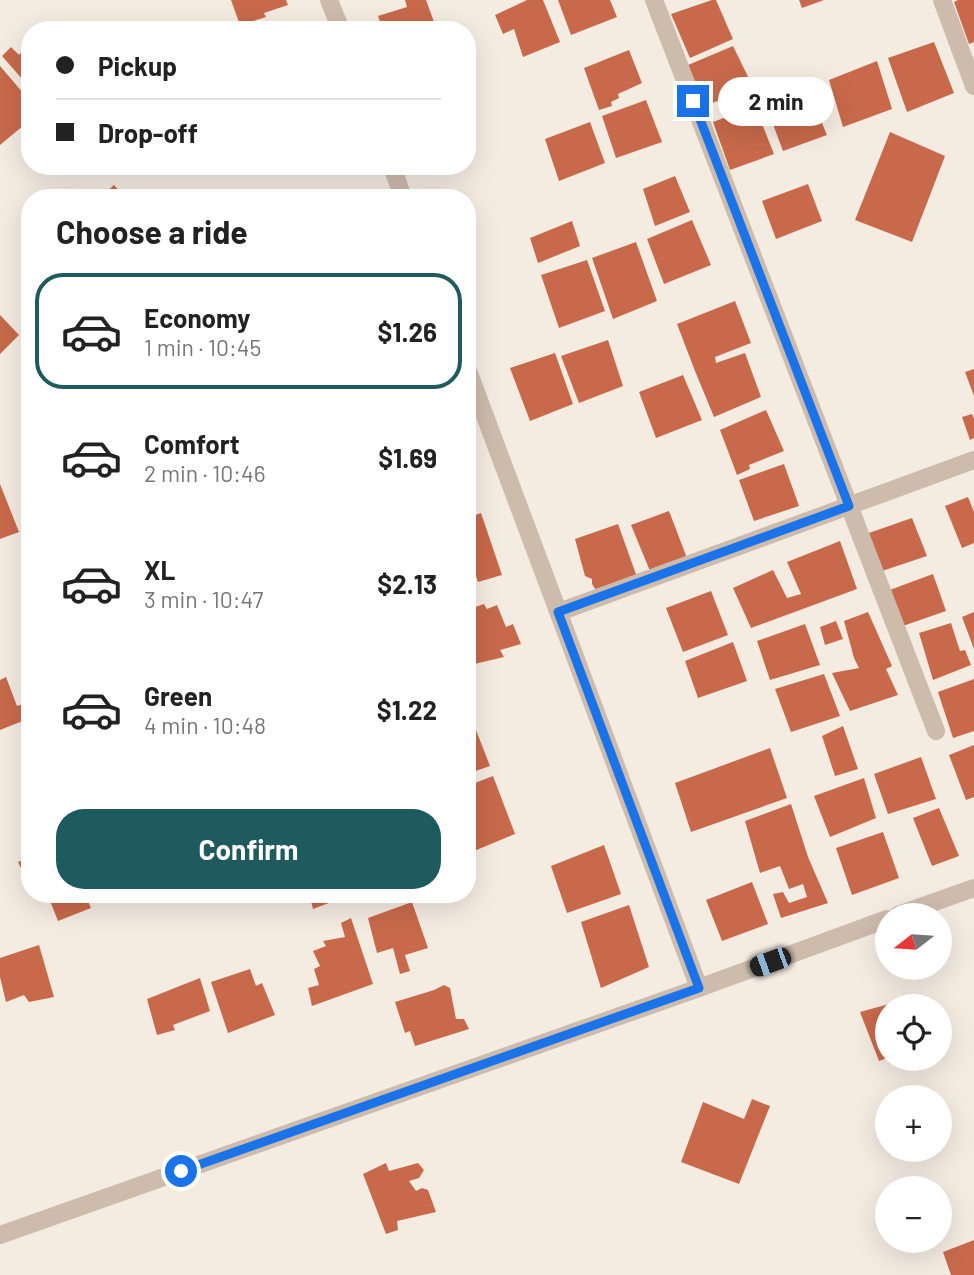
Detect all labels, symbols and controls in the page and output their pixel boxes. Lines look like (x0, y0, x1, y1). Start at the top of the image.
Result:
text: Pickup (98, 50, 177, 81)
callout: 2 min (718, 76, 833, 126)
route end (677, 85, 709, 117)
text: 2 min (748, 87, 804, 115)
text: Drop-off (98, 117, 198, 148)
text: Choose a ride (56, 212, 248, 250)
icon: car (60, 300, 123, 363)
text: Economy (144, 302, 250, 333)
text: $1.26 (377, 316, 437, 347)
text: 1 min · 10:45 (144, 333, 261, 361)
icon: car (60, 426, 123, 489)
text: Comfort (144, 428, 240, 459)
text: $1.69 (378, 442, 437, 473)
text: 2 min · 10:46 (144, 459, 266, 487)
icon: car (60, 552, 123, 615)
text: XL (144, 554, 175, 585)
text: $2.13 (377, 568, 437, 599)
text: 3 min · 10:47 (144, 585, 263, 613)
icon: car (60, 678, 123, 741)
text: Green (144, 680, 212, 711)
text: $1.22 (377, 694, 437, 725)
text: 4 min · 10:48 (144, 711, 266, 739)
button: Confirm (56, 809, 441, 889)
north arrow (875, 903, 952, 980)
map controls (875, 903, 952, 1253)
car (747, 945, 794, 979)
button: locate (875, 994, 952, 1071)
button: + (875, 1085, 952, 1162)
route start (165, 1155, 197, 1187)
button: − (875, 1176, 952, 1253)

